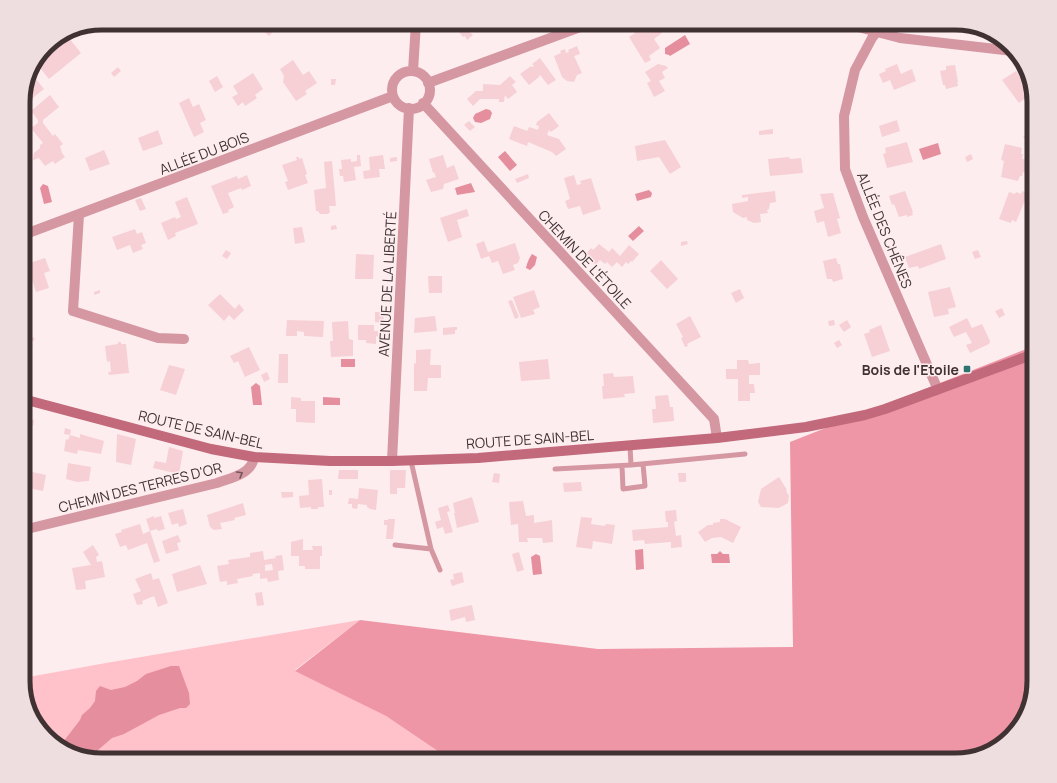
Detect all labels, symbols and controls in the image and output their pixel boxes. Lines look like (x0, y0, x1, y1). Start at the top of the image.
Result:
street label: ALLÉE DU BOIS (156, 127, 252, 179)
street label: ALLÉE DES CHÊNES (853, 169, 917, 291)
street label: CHEMIN DE L'ÉTOILE (534, 206, 636, 312)
street label: AVENUE DE LA LIBERTÉ (374, 211, 400, 357)
place label: Bois de l'Etoile (862, 360, 959, 379)
marker: Bois de l'Etoile (962, 364, 972, 374)
street label: ROUTE DE SAIN-BEL (136, 405, 266, 453)
street label: ROUTE DE SAIN-BEL (465, 425, 595, 453)
street label: CHEMIN DES TERRES D'OR (56, 457, 224, 517)
one-way arrow (236, 472, 243, 479)

